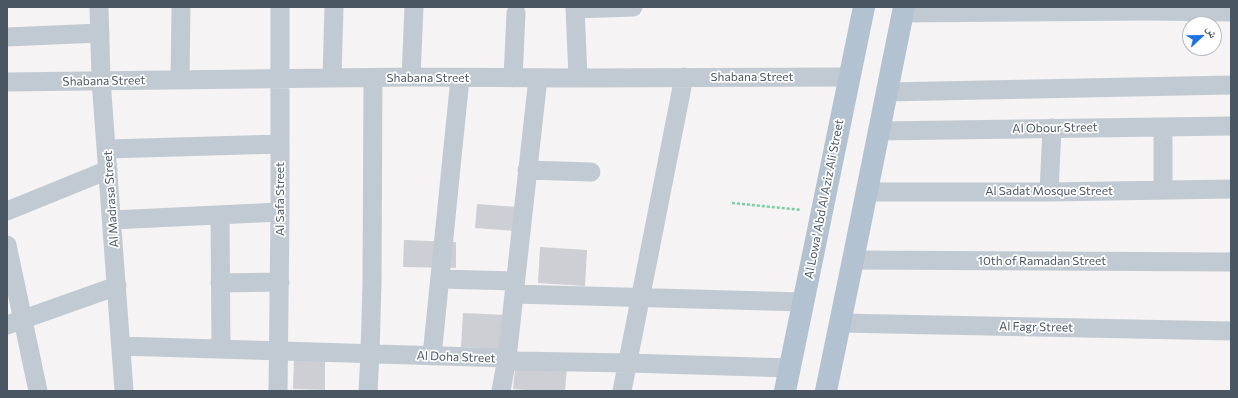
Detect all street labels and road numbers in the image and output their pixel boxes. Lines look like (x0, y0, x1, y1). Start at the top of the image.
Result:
street label: Shabana Street (711, 70, 793, 84)
street label: Shabana Street (387, 71, 469, 85)
street label: Shabana Street (62, 73, 146, 89)
street label: Al Lowa' Abd Al Aziz Ali Street (801, 118, 847, 280)
street label: Al Obour Street (1012, 120, 1098, 136)
street label: Al Madrasa Street (100, 150, 122, 248)
street label: Al Safa Street (273, 162, 287, 236)
street label: Al Sadat Mosque Street (985, 184, 1113, 198)
street label: 10th of Ramadan Street (978, 254, 1106, 268)
street label: Al Fagr Street (999, 319, 1073, 335)
street label: Al Doha Street (416, 348, 496, 366)

